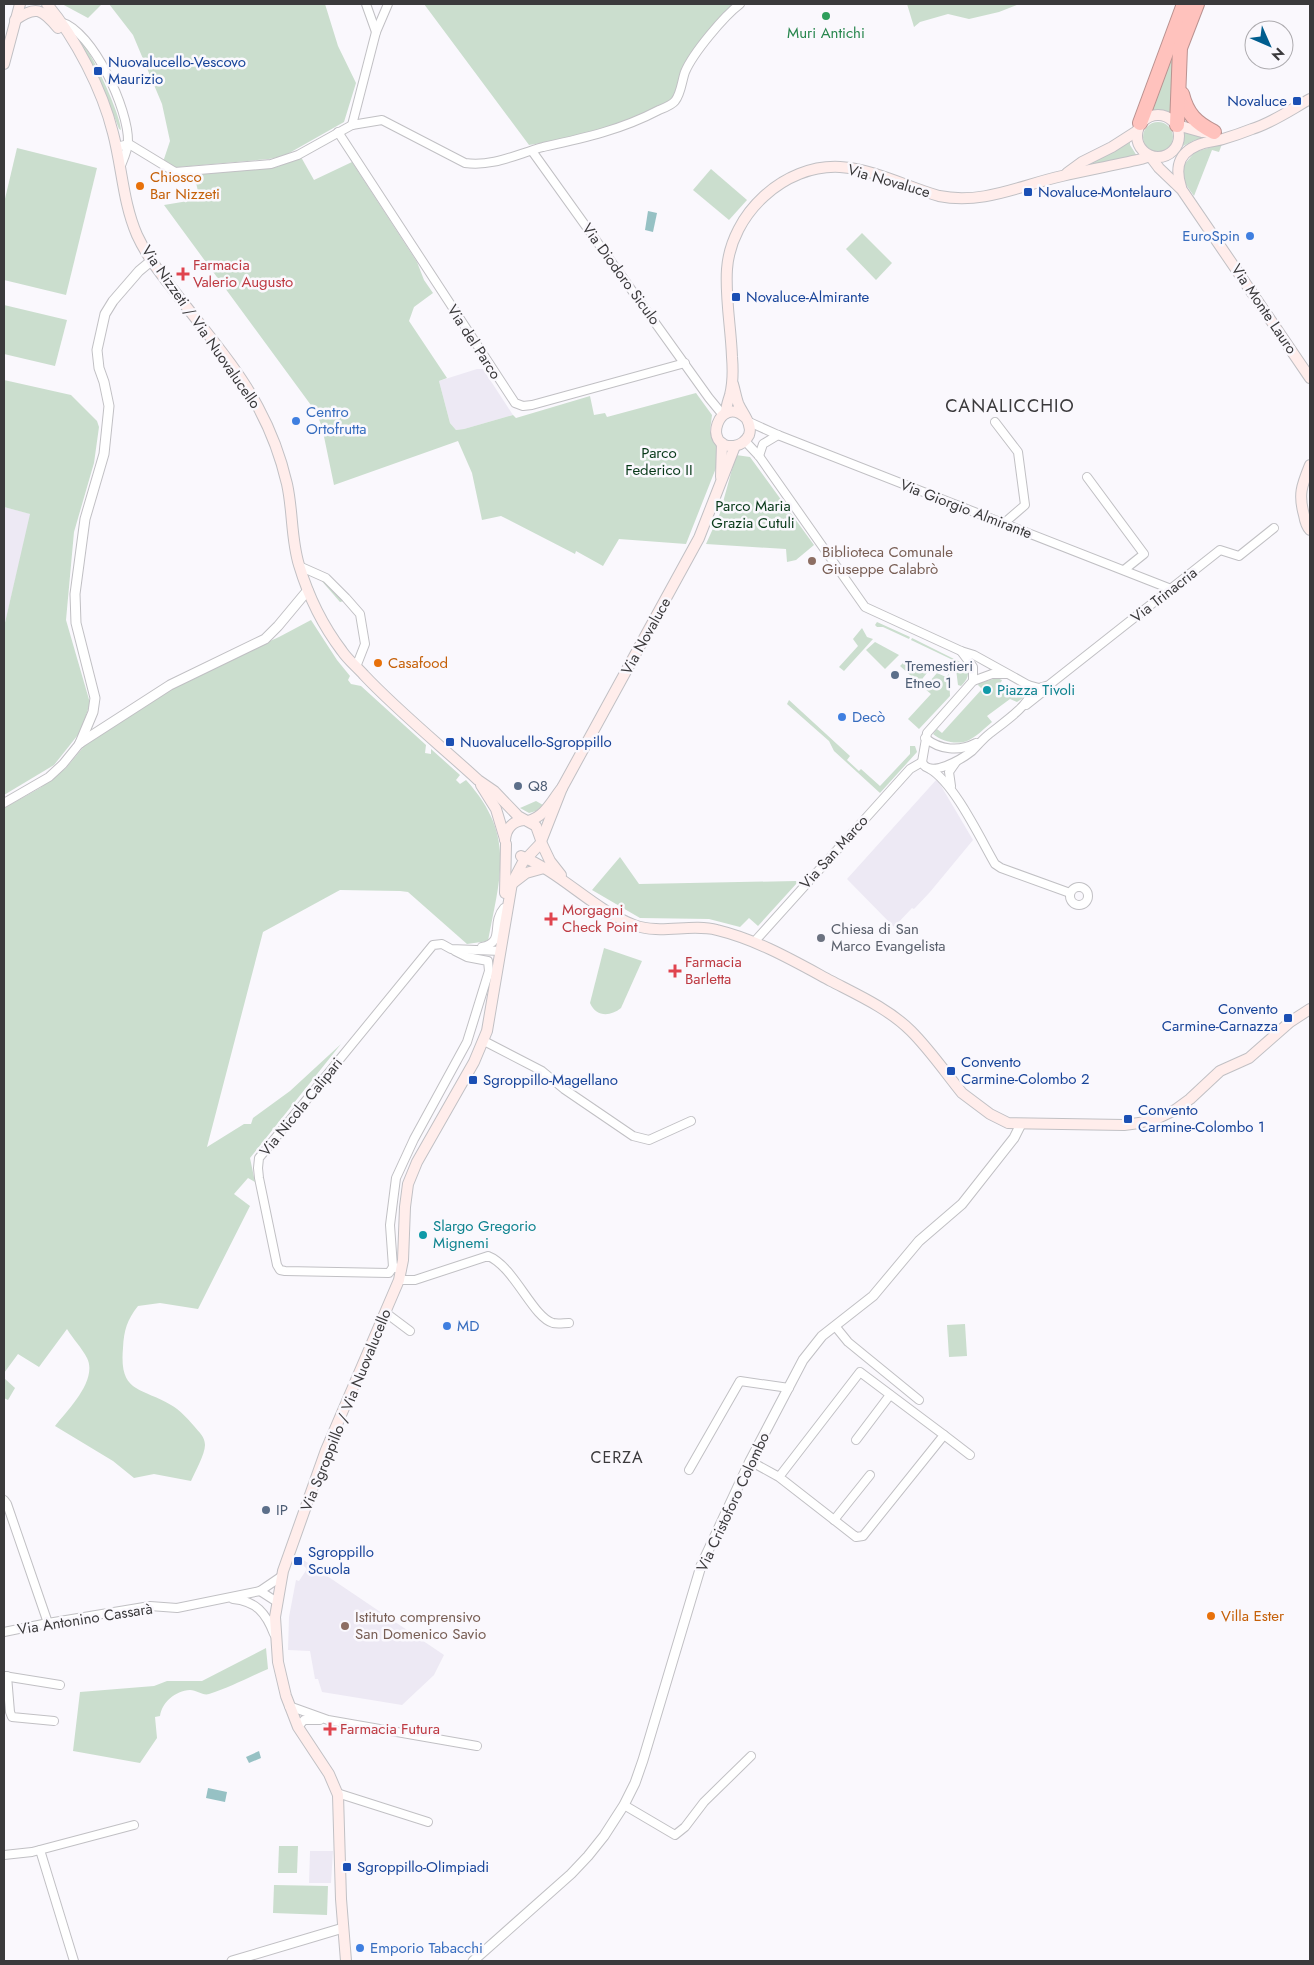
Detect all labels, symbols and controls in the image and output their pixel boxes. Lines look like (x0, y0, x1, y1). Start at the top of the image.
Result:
marker: Muri Antichi (820, 10, 832, 22)
north arrow (1244, 20, 1294, 70)
place label: Muri Antichi (787, 22, 865, 44)
text: N (1267, 43, 1289, 65)
place label: Nuovalucello-Vescovo Maurizio (108, 51, 246, 90)
marker: Nuovalucello-Vescovo Maurizio (92, 65, 104, 77)
place label: Novaluce (1227, 90, 1287, 112)
marker: Novaluce (1291, 95, 1303, 107)
street label: Via Novaluce (845, 159, 933, 203)
place label: Chiosco Bar Nizzeti (150, 166, 220, 205)
marker: Chiosco Bar Nizzeti (134, 180, 146, 192)
place label: Novaluce-Montelauro (1038, 181, 1172, 203)
marker: Novaluce-Montelauro (1022, 186, 1034, 198)
street label: Via Diodoro Siculo (577, 219, 665, 329)
place label: EuroSpin (1182, 225, 1240, 247)
marker: EuroSpin (1244, 230, 1256, 242)
street label: Via Nizzeti / Via Nuovalucello (136, 241, 266, 413)
place label: Farmacia Valerio Augusto (193, 254, 293, 293)
street label: Via Monte Lauro (1226, 260, 1302, 358)
marker: Farmacia Valerio Augusto (177, 268, 189, 280)
place label: Novaluce-Almirante (746, 286, 870, 308)
marker: Novaluce-Almirante (730, 291, 742, 303)
street label: Via del Parco (442, 300, 506, 384)
district label: CANALICCHIO (945, 393, 1075, 419)
place label: Centro Ortofrutta (306, 401, 367, 440)
marker: Centro Ortofrutta (290, 415, 302, 427)
park label: Parco Federico II (625, 442, 693, 481)
street label: Via Giorgio Almirante (897, 474, 1035, 544)
park label: Parco Maria Grazia Cutuli (711, 495, 795, 534)
place label: Biblioteca Comunale Giuseppe Calabrò (822, 541, 953, 580)
marker: Biblioteca Comunale Giuseppe Calabrò (806, 555, 818, 567)
street label: Via Trinacria (1126, 562, 1202, 628)
street label: Via Novaluce (616, 593, 676, 679)
place label: Casafood (388, 652, 448, 674)
place label: Tremestieri Etneo 1 (905, 655, 973, 694)
marker: Casafood (372, 657, 384, 669)
marker: Tremestieri Etneo 1 (889, 669, 901, 681)
place label: Piazza Tivoli (997, 679, 1075, 701)
marker: Piazza Tivoli (981, 684, 993, 696)
place label: Decò (852, 706, 885, 728)
marker: Decò (836, 711, 848, 723)
place label: Nuovalucello-Sgroppillo (460, 731, 612, 753)
marker: Nuovalucello-Sgroppillo (444, 736, 456, 748)
place label: Q8 (528, 775, 548, 797)
marker: Q8 (512, 780, 524, 792)
street label: Via San Marco (795, 810, 873, 894)
place label: Morgagni Check Point (562, 899, 638, 938)
marker: Morgagni Check Point (544, 912, 558, 926)
place label: Chiesa di San Marco Evangelista (831, 918, 946, 957)
marker: Chiesa di San Marco Evangelista (815, 932, 827, 944)
place label: Farmacia Barletta (685, 951, 742, 990)
marker: Farmacia Barletta (669, 965, 681, 977)
place label: Convento Carmine-Carnazza (1162, 998, 1278, 1037)
marker: Convento Carmine-Carnazza (1282, 1012, 1294, 1024)
place label: Convento Carmine-Colombo 2 (961, 1051, 1090, 1090)
street label: Via Nicola Calipari (254, 1053, 348, 1161)
marker: Convento Carmine-Colombo 2 (945, 1065, 957, 1077)
place label: Sgroppillo-Magellano (483, 1069, 618, 1091)
marker: Sgroppillo-Magellano (467, 1074, 479, 1086)
place label: Convento Carmine-Colombo 1 (1138, 1099, 1265, 1138)
marker: Convento Carmine-Colombo 1 (1122, 1113, 1134, 1125)
place label: Slargo Gregorio Mignemi (433, 1215, 536, 1254)
marker: Slargo Gregorio Mignemi (417, 1229, 429, 1241)
street label: Via Sgroppillo / Via Nuovalucello (295, 1306, 397, 1514)
place label: MD (457, 1315, 479, 1337)
marker: MD (441, 1320, 453, 1332)
street label: Via Cristoforo Colombo (691, 1429, 775, 1575)
district label: CERZA (590, 1446, 644, 1469)
place label: IP (276, 1499, 288, 1521)
marker: IP (260, 1504, 272, 1516)
place label: Sgroppillo Scuola (308, 1541, 374, 1580)
marker: Sgroppillo Scuola (292, 1555, 304, 1567)
street label: Via Antonino Cassarà (16, 1597, 154, 1641)
place label: Villa Ester (1221, 1605, 1285, 1627)
place label: Istituto comprensivo San Domenico Savio (355, 1606, 486, 1645)
marker: Villa Ester (1205, 1610, 1217, 1622)
marker: Istituto comprensivo San Domenico Savio (339, 1620, 351, 1632)
place label: Farmacia Futura (340, 1718, 440, 1740)
marker: Farmacia Futura (324, 1723, 336, 1735)
place label: Sgroppillo-Olimpiadi (357, 1856, 489, 1878)
marker: Sgroppillo-Olimpiadi (341, 1861, 353, 1873)
place label: Emporio Tabacchi (370, 1937, 483, 1959)
marker: Emporio Tabacchi (354, 1942, 366, 1954)

